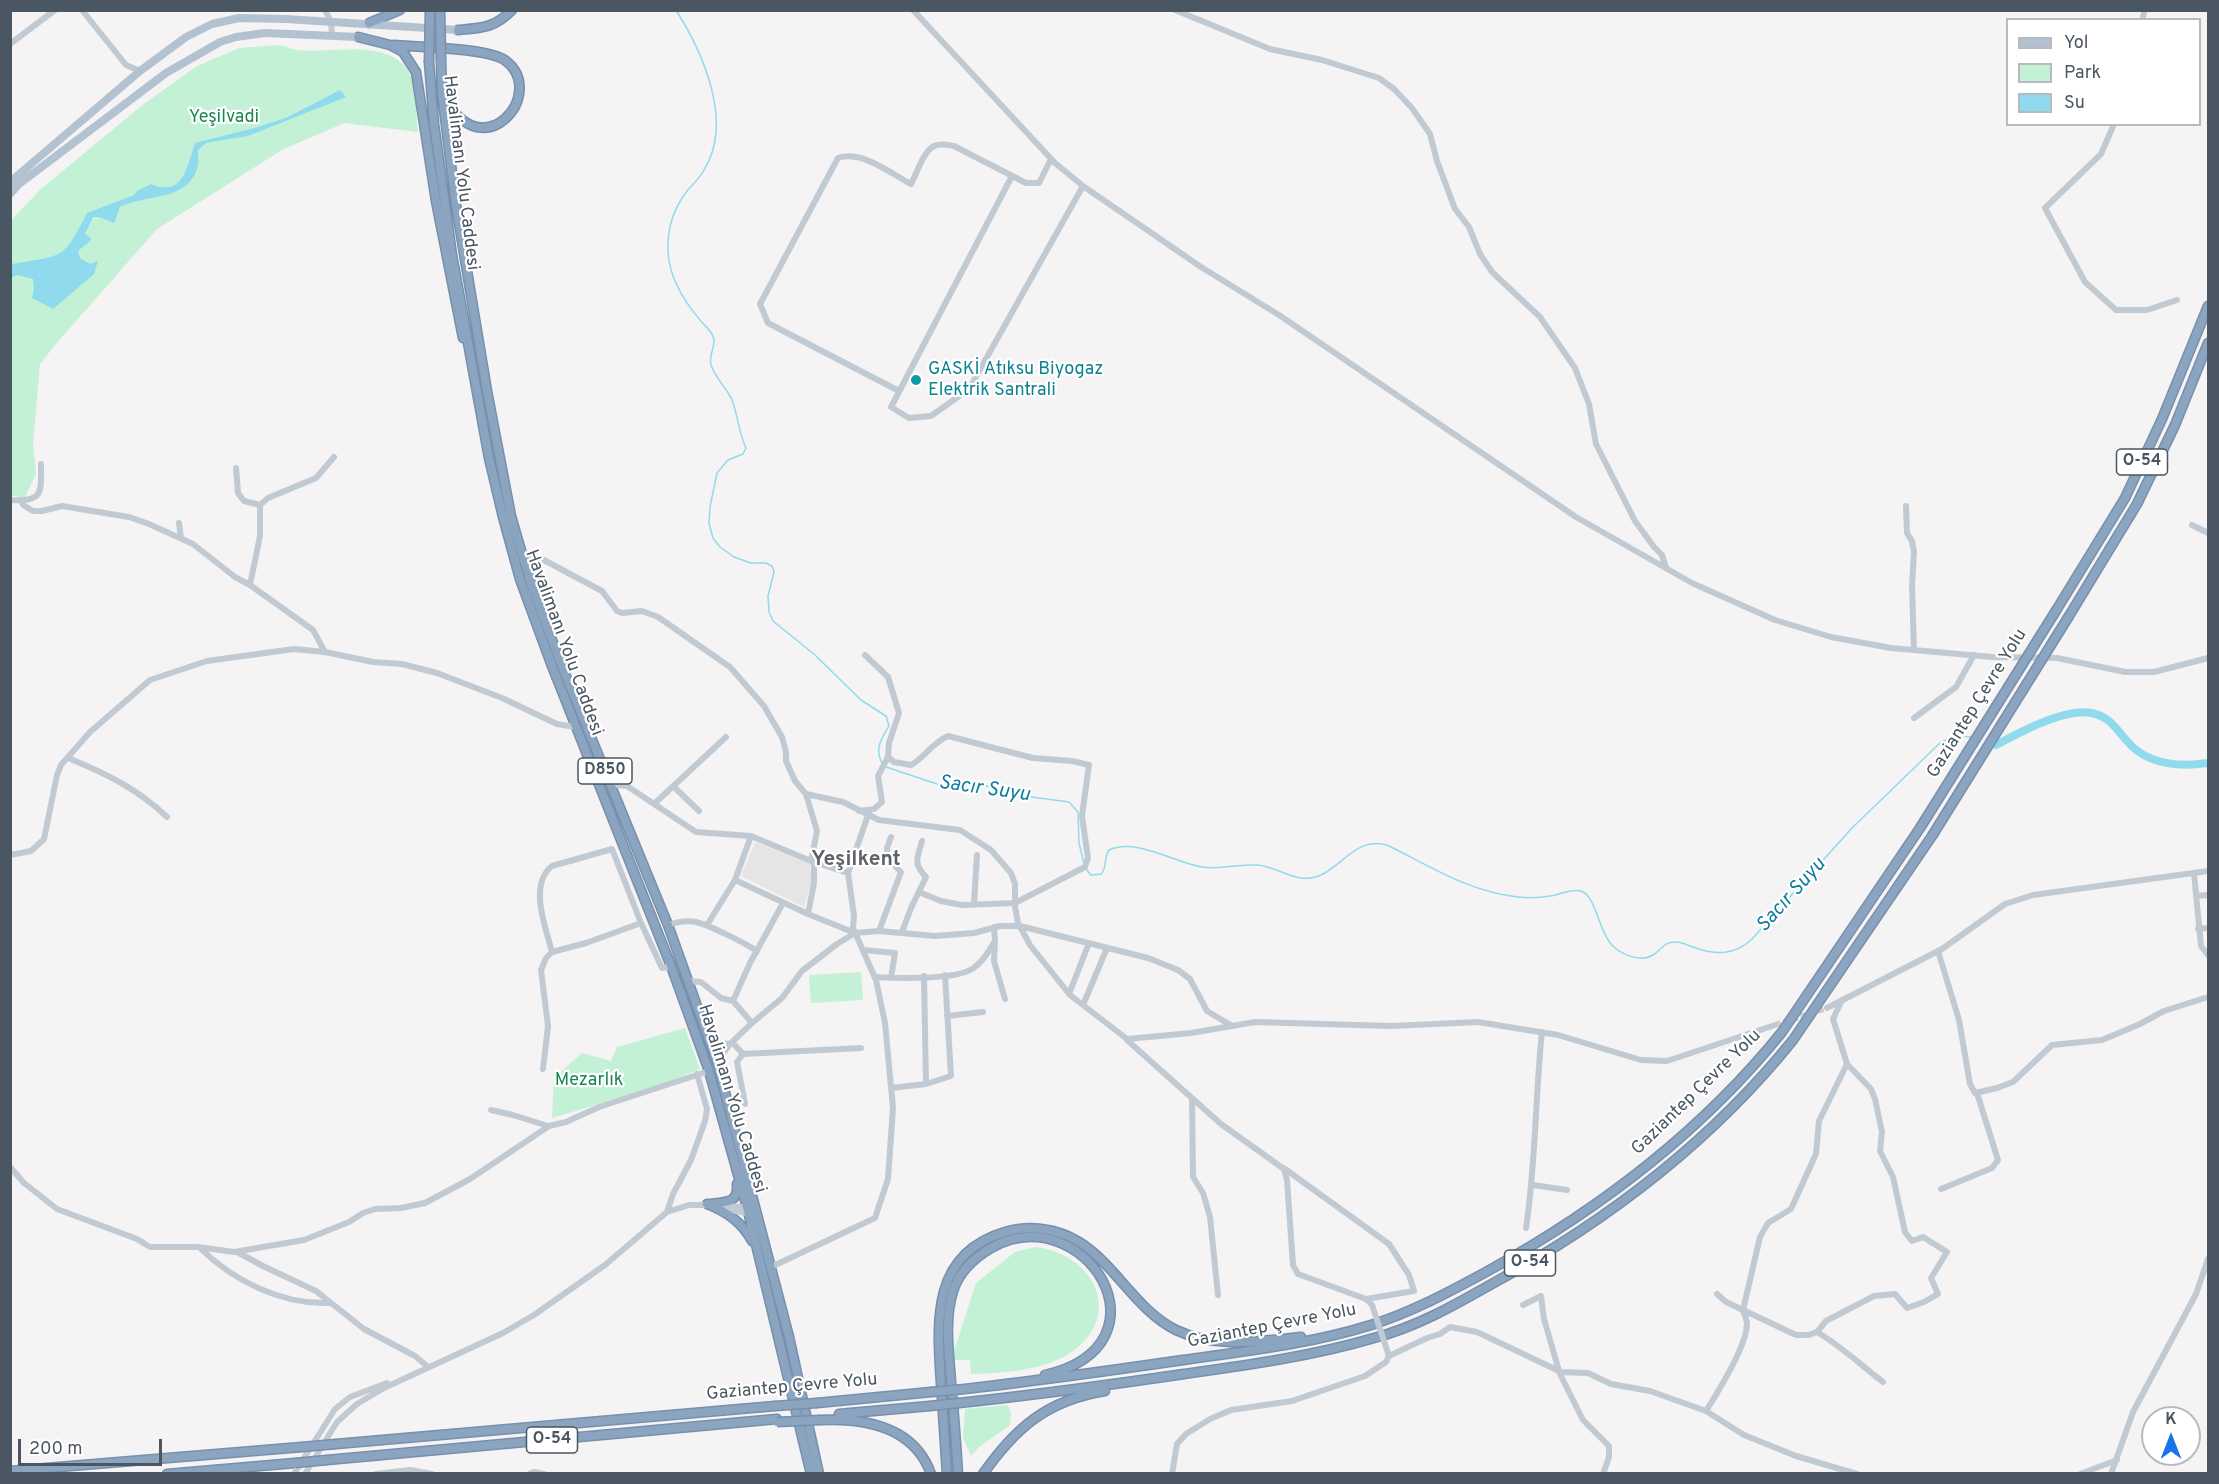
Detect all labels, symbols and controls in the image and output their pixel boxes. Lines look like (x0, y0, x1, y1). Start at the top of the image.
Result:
legend (2006, 18, 2201, 126)
text: Yol (2064, 32, 2089, 55)
text: Park (2064, 62, 2101, 85)
street label: Havalimanı Yolu Caddesi (437, 74, 483, 272)
text: Su (2064, 92, 2085, 115)
park label: Yeşilvadi (189, 107, 259, 129)
place label: GASKİ Atıksu Biyogaz Elektrik Santrali (928, 359, 1103, 401)
marker: GASKİ Atıksu Biyogaz Elektrik Santrali (909, 373, 923, 387)
road number: O-54 (2116, 449, 2168, 475)
street label: Havalimanı Yolu Caddesi (519, 547, 607, 739)
street label: Gaziantep Çevre Yolu (1923, 626, 2033, 782)
road number: D850 (578, 758, 632, 784)
water label: Sacır Suyu (937, 772, 1031, 808)
district label: Yeşilkent (811, 848, 901, 874)
water label: Sacır Suyu (1752, 854, 1832, 938)
street label: Havalimanı Yolu Caddesi (692, 1002, 770, 1196)
street label: Gaziantep Çevre Yolu (1628, 1026, 1766, 1160)
park label: Mezarlık (555, 1070, 623, 1092)
road number: O-54 (1504, 1250, 1556, 1276)
street label: Gaziantep Çevre Yolu (1186, 1300, 1358, 1354)
street label: Gaziantep Çevre Yolu (706, 1370, 878, 1406)
north arrow (2141, 1406, 2201, 1466)
text: K (2165, 1410, 2177, 1430)
scale bar (21, 1427, 165, 1465)
road number: O-54 (526, 1427, 578, 1453)
text: 200 m (29, 1438, 82, 1461)

